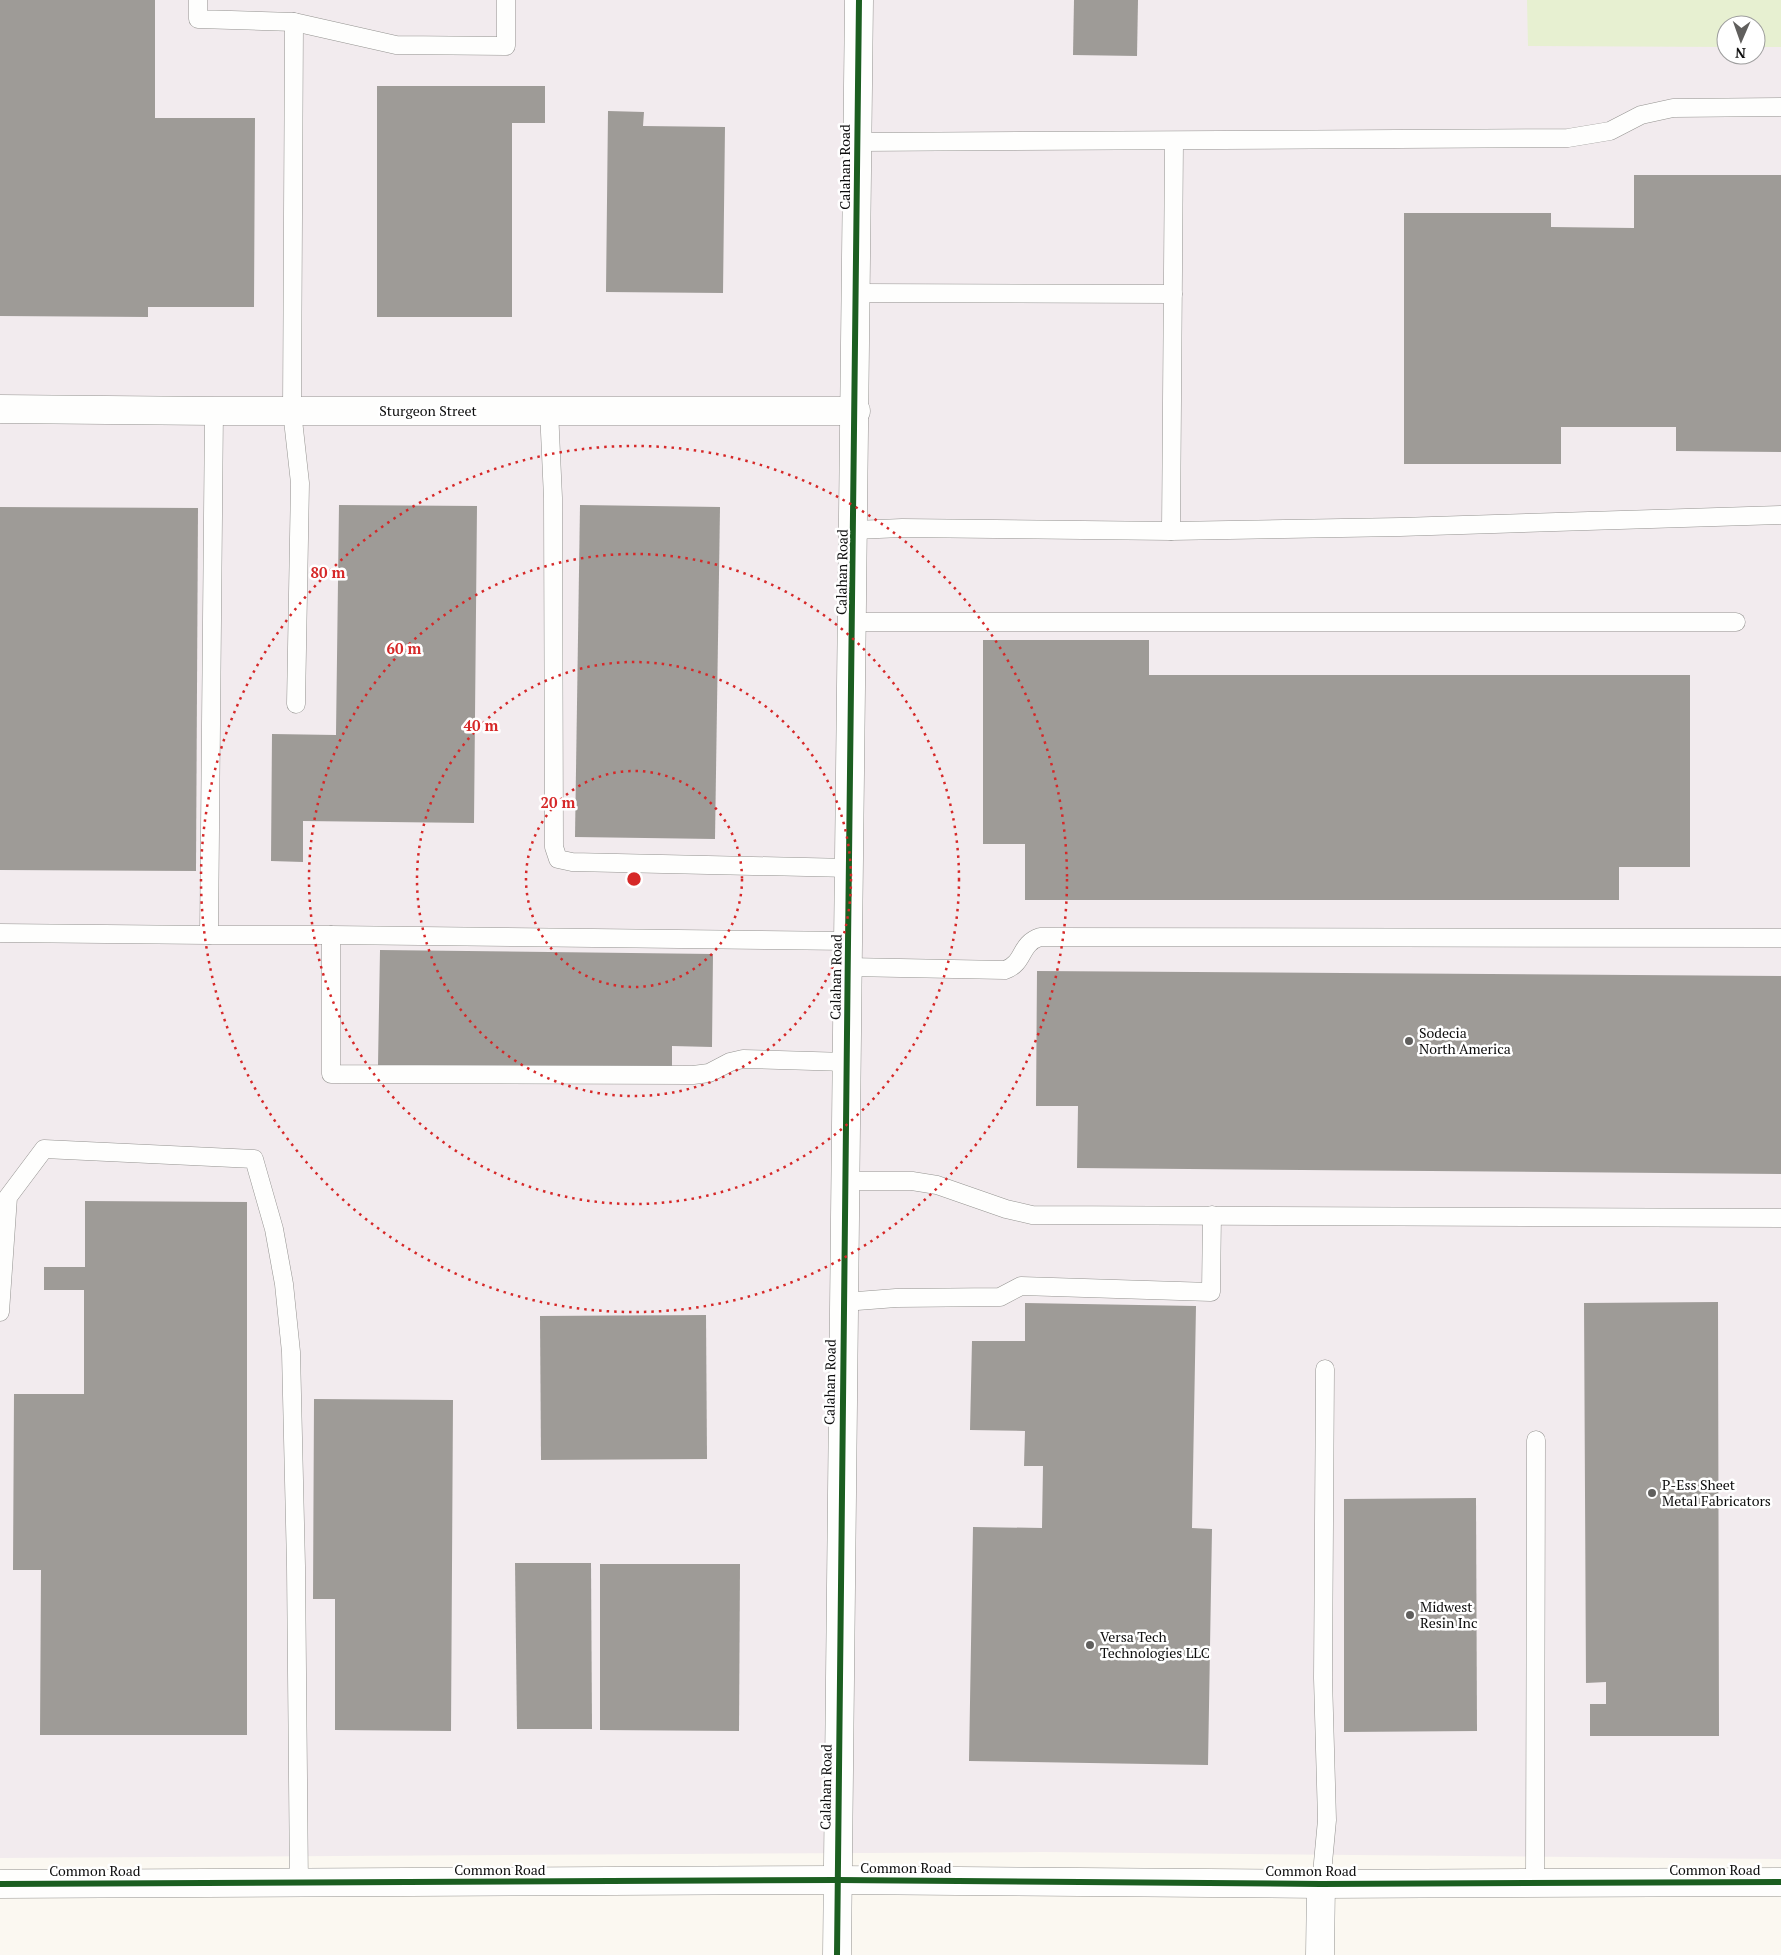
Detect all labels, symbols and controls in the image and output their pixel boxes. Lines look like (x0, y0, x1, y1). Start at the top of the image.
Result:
north arrow (1716, 15, 1766, 65)
text: N (1735, 44, 1746, 63)
street label: Calahan Road (835, 124, 854, 210)
street label: Sturgeon Street (379, 401, 477, 420)
street label: Calahan Road (831, 529, 852, 615)
text: 80 m (311, 562, 346, 582)
text: 60 m (387, 638, 422, 658)
text: 40 m (464, 715, 499, 735)
text: 20 m (541, 792, 576, 812)
centre of rings (625, 870, 643, 888)
street label: Calahan Road (825, 934, 846, 1020)
place label: Sodecia North America (1419, 1023, 1511, 1058)
marker: Sodecia North America (1403, 1035, 1415, 1047)
street label: Calahan Road (819, 1339, 840, 1425)
place label: P-Ess Sheet Metal Fabricators (1662, 1475, 1771, 1510)
marker: P-Ess Sheet Metal Fabricators (1646, 1487, 1658, 1499)
place label: Midwest Resin Inc (1420, 1597, 1477, 1632)
marker: Midwest Resin Inc (1404, 1609, 1416, 1621)
place label: Versa Tech Technologies LLC (1100, 1627, 1210, 1662)
marker: Versa Tech Technologies LLC (1084, 1639, 1096, 1651)
street label: Calahan Road (815, 1744, 836, 1830)
street label: Common Road (860, 1858, 952, 1877)
street label: Common Road (454, 1860, 546, 1879)
street label: Common Road (1669, 1860, 1761, 1879)
street label: Common Road (49, 1861, 141, 1880)
street label: Common Road (1265, 1861, 1357, 1880)

